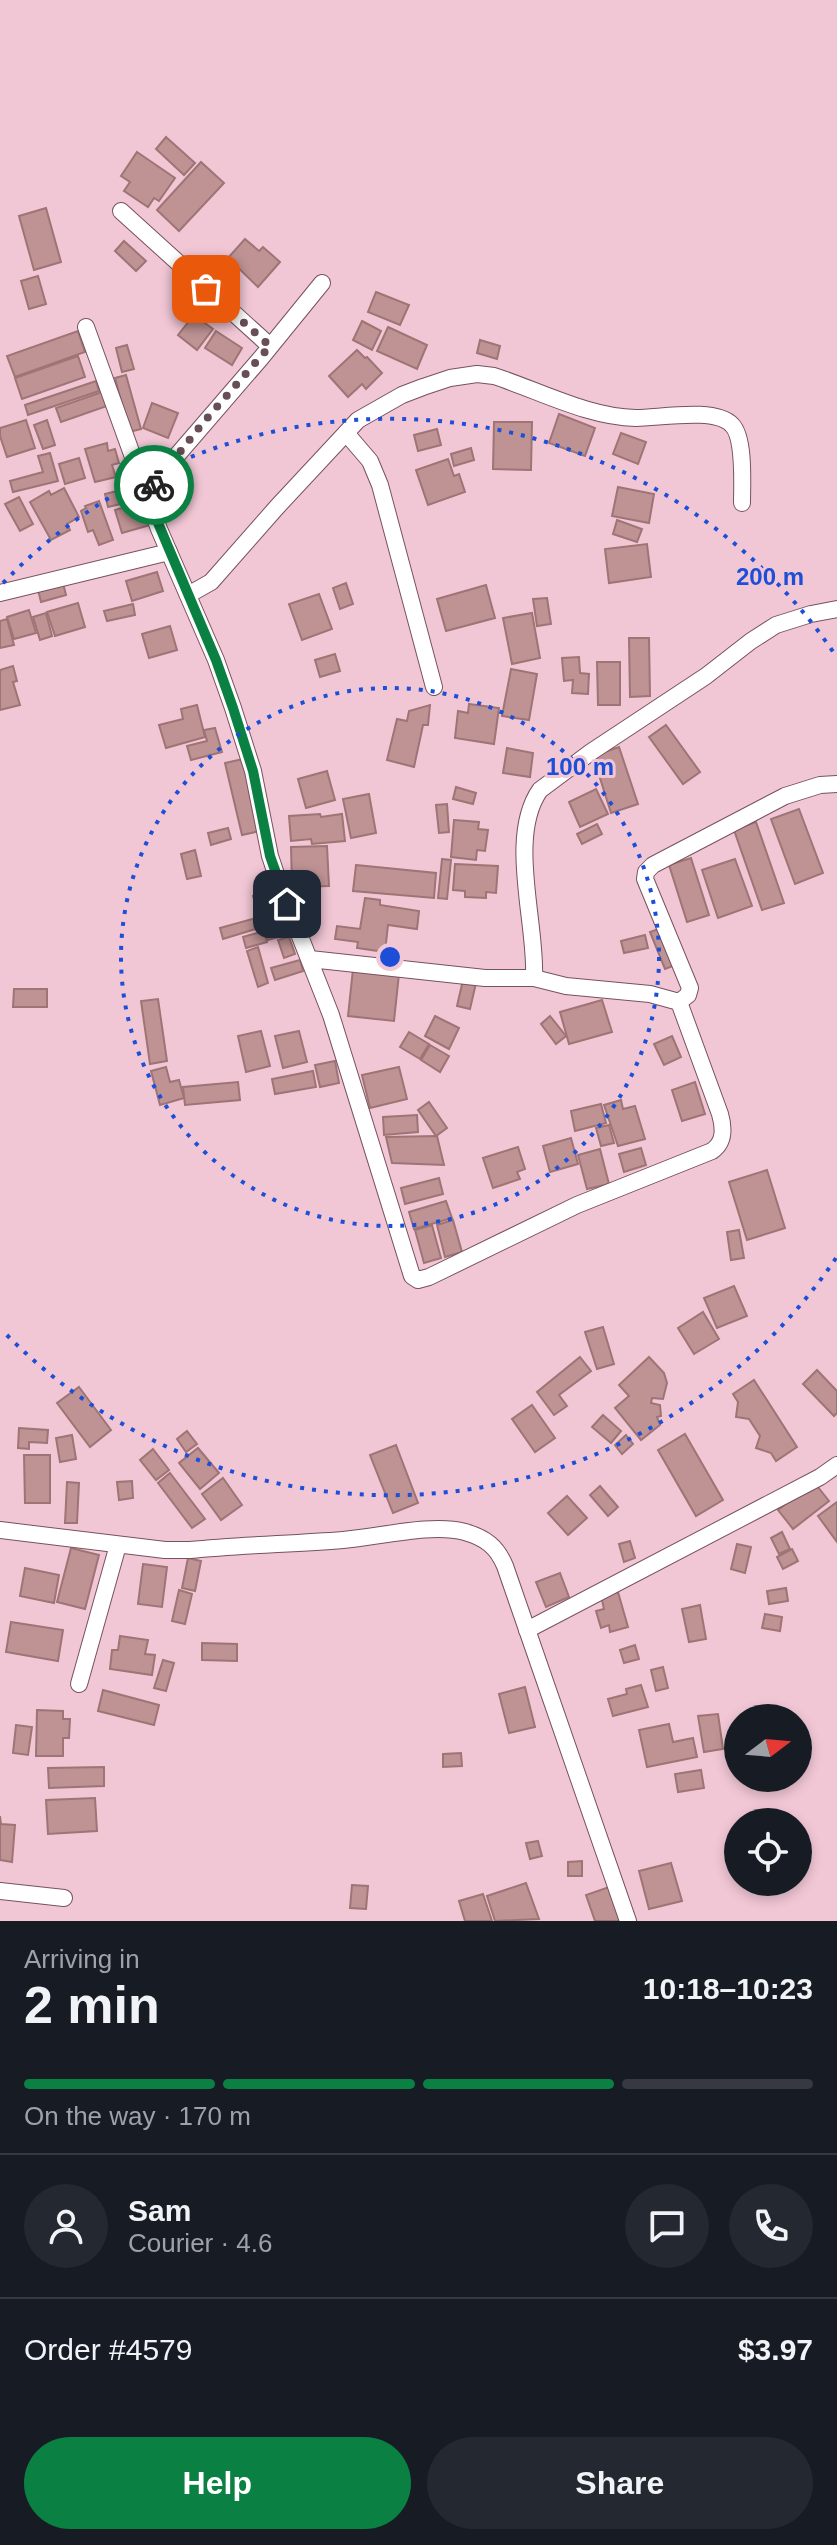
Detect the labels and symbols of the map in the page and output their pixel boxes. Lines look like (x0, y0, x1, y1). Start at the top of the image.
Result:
pin (172, 255, 240, 323)
courier (114, 445, 194, 525)
text: 200 m (736, 563, 804, 590)
text: 100 m (546, 753, 614, 780)
pin (253, 870, 321, 938)
centre of rings (376, 943, 404, 971)
north arrow (724, 1704, 812, 1792)

